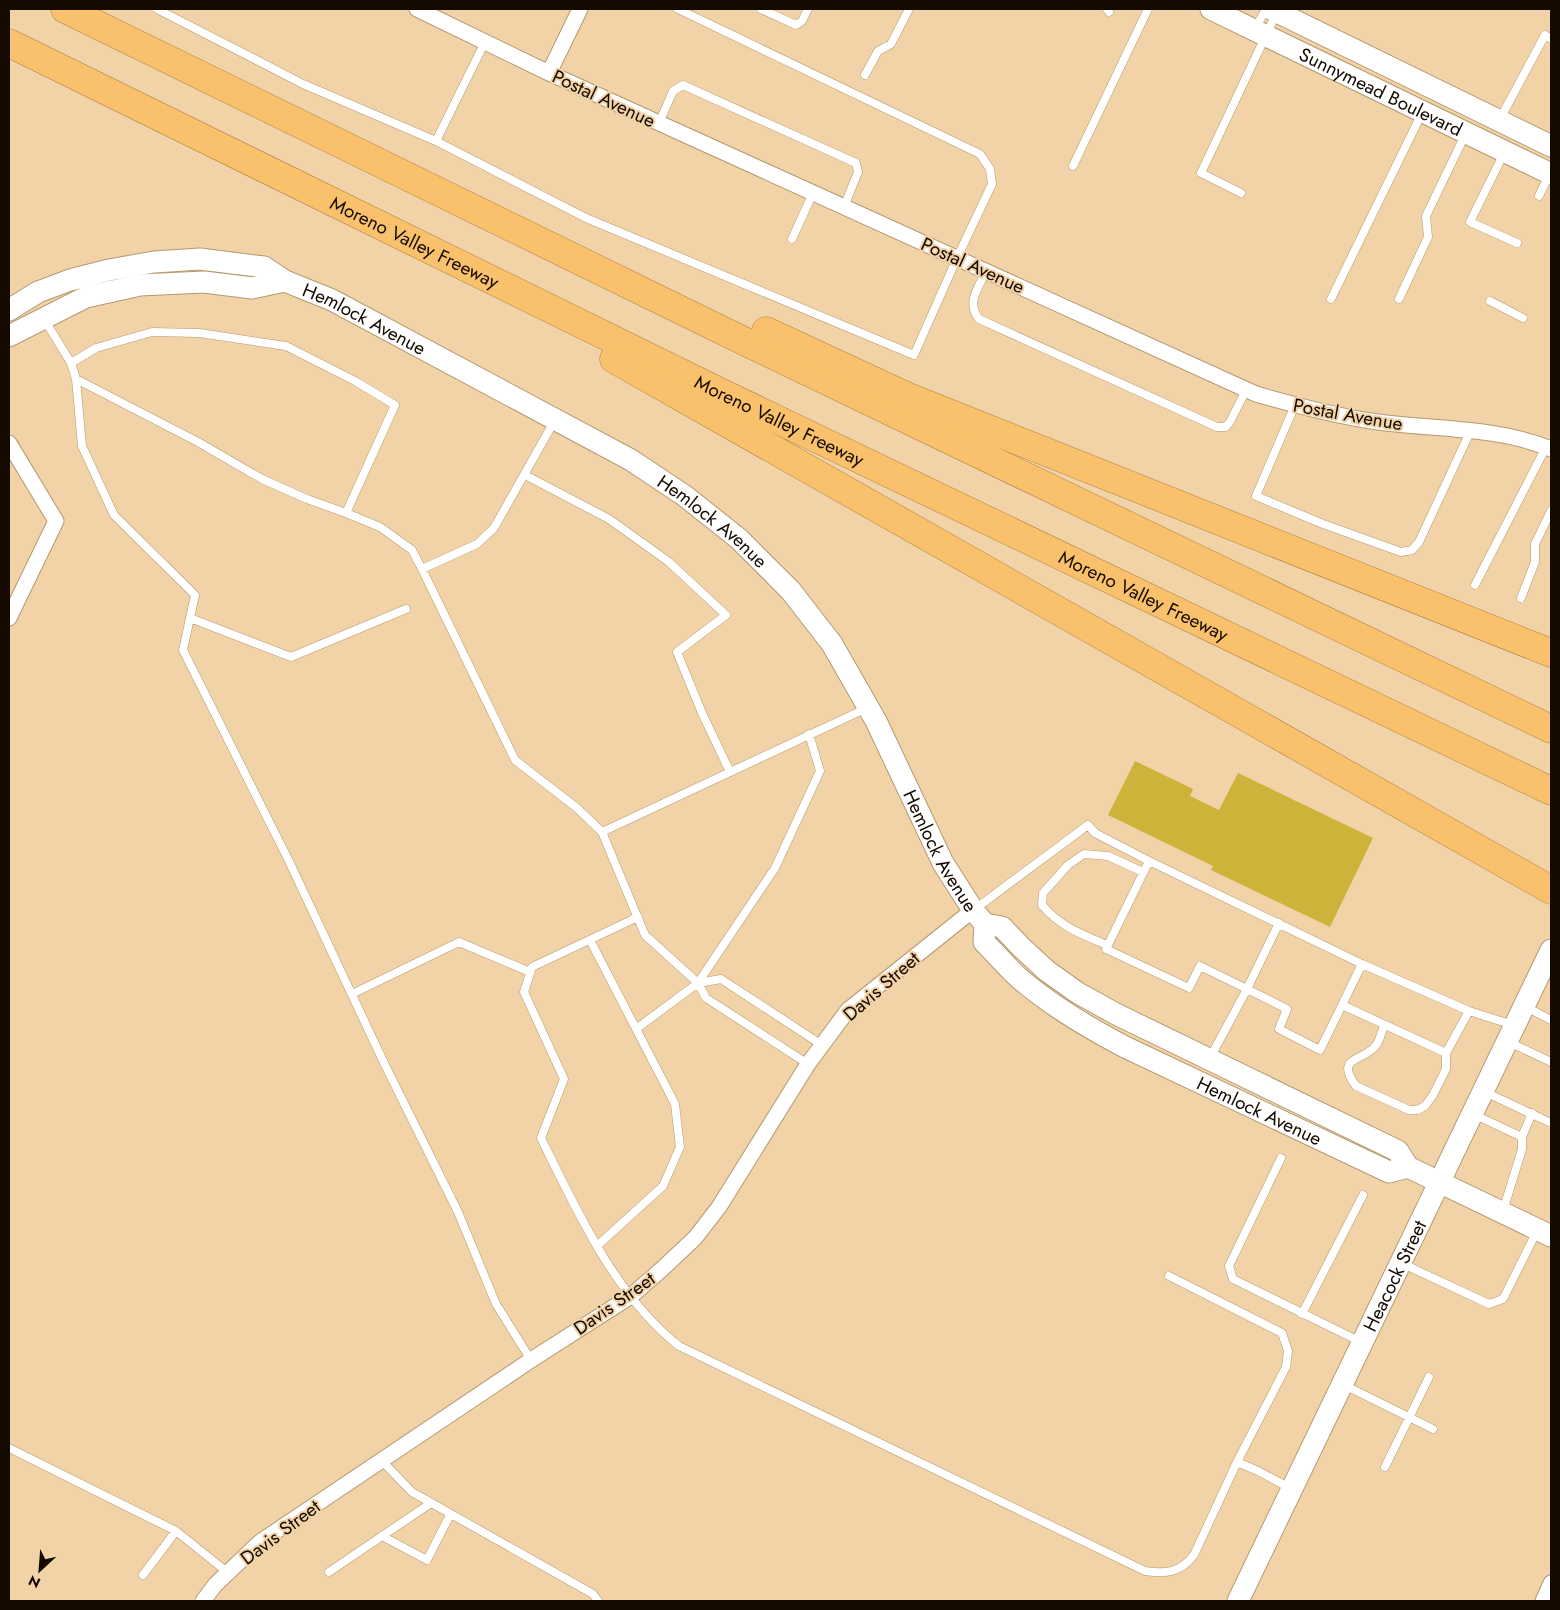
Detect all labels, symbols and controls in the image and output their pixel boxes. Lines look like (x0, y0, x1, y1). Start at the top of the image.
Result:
street label: Sunnymead Boulevard (1295, 41, 1467, 143)
street label: Postal Avenue (548, 63, 660, 134)
street label: Moreno Valley Freeway (326, 190, 504, 296)
street label: Postal Avenue (917, 231, 1029, 300)
street label: Hemlock Avenue (298, 277, 431, 362)
street label: Moreno Valley Freeway (690, 369, 869, 474)
street label: Postal Avenue (1291, 392, 1405, 437)
street label: Hemlock Avenue (652, 468, 774, 574)
street label: Moreno Valley Freeway (1054, 544, 1233, 648)
street label: Hemlock Avenue (896, 785, 984, 918)
street label: Davis Street (837, 945, 926, 1027)
street label: Hemlock Avenue (1192, 1070, 1326, 1152)
street label: Heacock Street (1357, 1215, 1433, 1336)
street label: Davis Street (568, 1265, 661, 1341)
street label: Davis Street (235, 1493, 326, 1571)
north arrow (15, 1545, 65, 1595)
text: N (25, 1570, 44, 1593)

